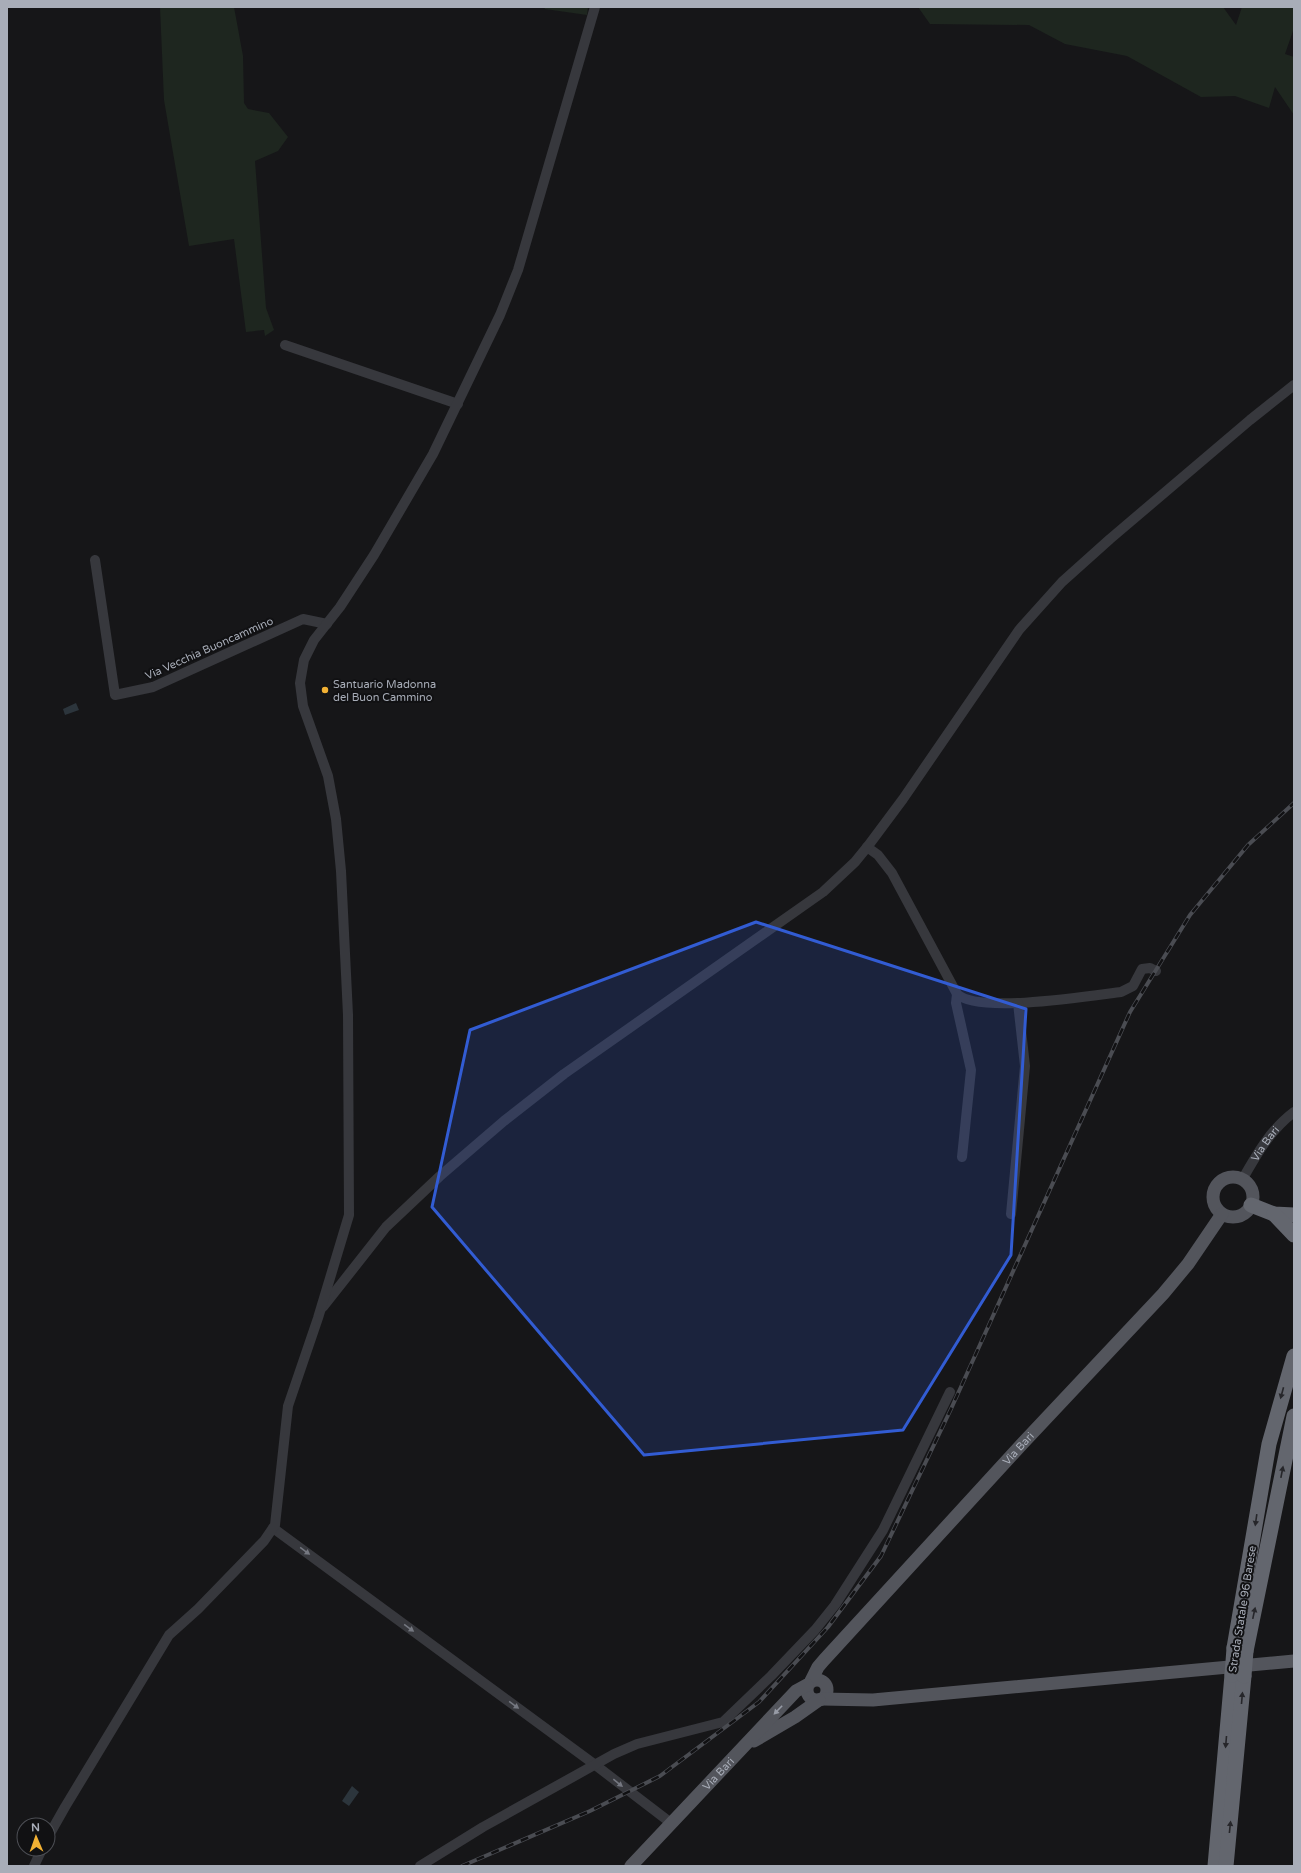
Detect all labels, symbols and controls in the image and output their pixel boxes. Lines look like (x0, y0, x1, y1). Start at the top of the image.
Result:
street label: Via Vecchia Buoncammino (143, 614, 275, 683)
place label: Santuario Madonna del Buon Cammino (333, 678, 436, 704)
marker: Santuario Madonna del Buon Cammino (320, 685, 330, 695)
street label: Via Bari (1248, 1124, 1282, 1164)
one-way arrow (1279, 1387, 1285, 1399)
street label: Via Bari (1000, 1430, 1037, 1468)
one-way arrow (1280, 1466, 1286, 1478)
one-way arrow (1252, 1514, 1258, 1526)
street label: Strada Statale 96 Barese (1226, 1545, 1259, 1673)
one-way arrow (299, 1547, 310, 1555)
one-way arrow (1252, 1607, 1258, 1619)
one-way arrow (404, 1624, 415, 1632)
one-way arrow (1238, 1692, 1245, 1704)
one-way arrow (509, 1701, 520, 1709)
one-way arrow (773, 1705, 783, 1715)
one-way arrow (1222, 1736, 1229, 1748)
street label: Via Bari (700, 1755, 737, 1793)
one-way arrow (613, 1779, 623, 1787)
north arrow (16, 1817, 56, 1857)
text: N (31, 1821, 40, 1834)
one-way arrow (1227, 1821, 1234, 1833)

